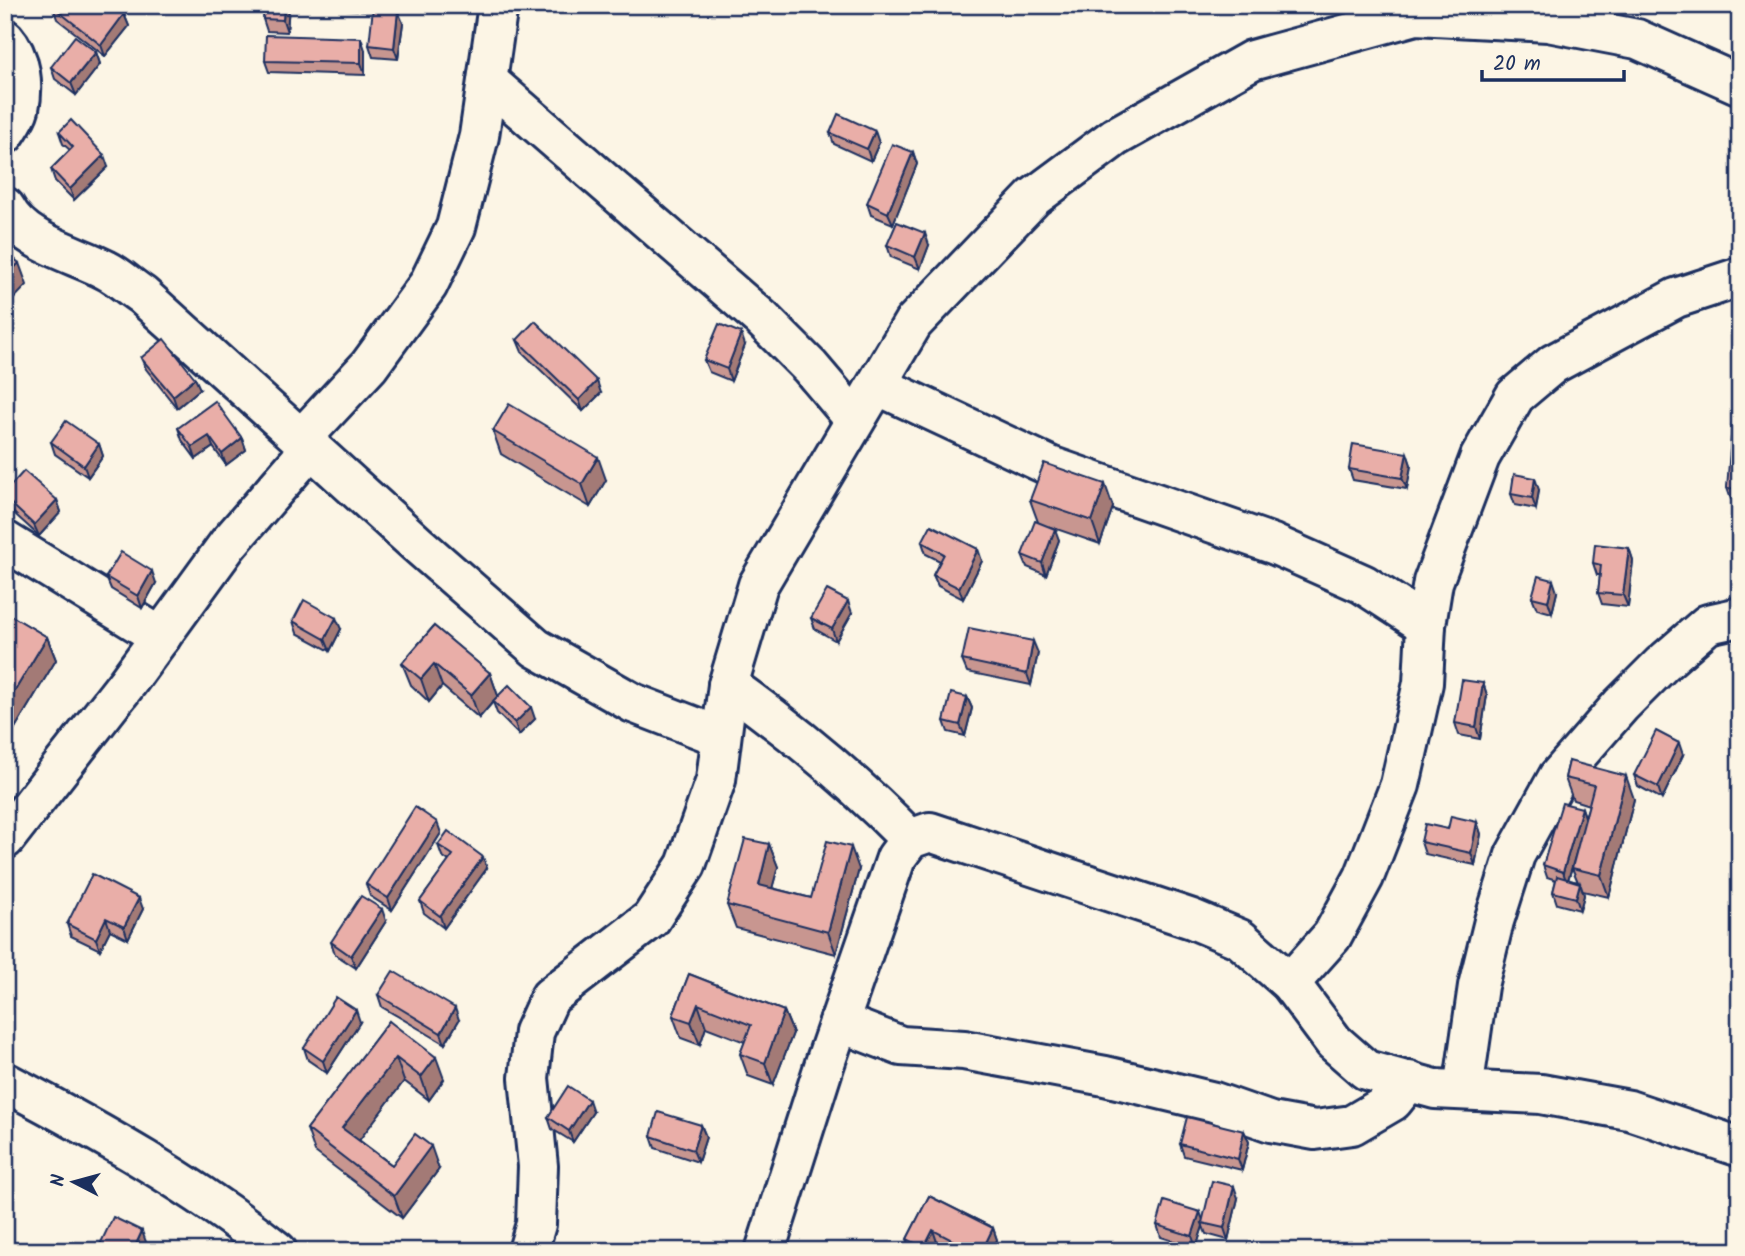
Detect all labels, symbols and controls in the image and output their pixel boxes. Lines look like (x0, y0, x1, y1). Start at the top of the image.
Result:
scale bar (1482, 38, 1624, 82)
text: 20 m (1493, 48, 1541, 81)
north arrow (38, 1148, 108, 1218)
text: N (44, 1173, 75, 1188)

